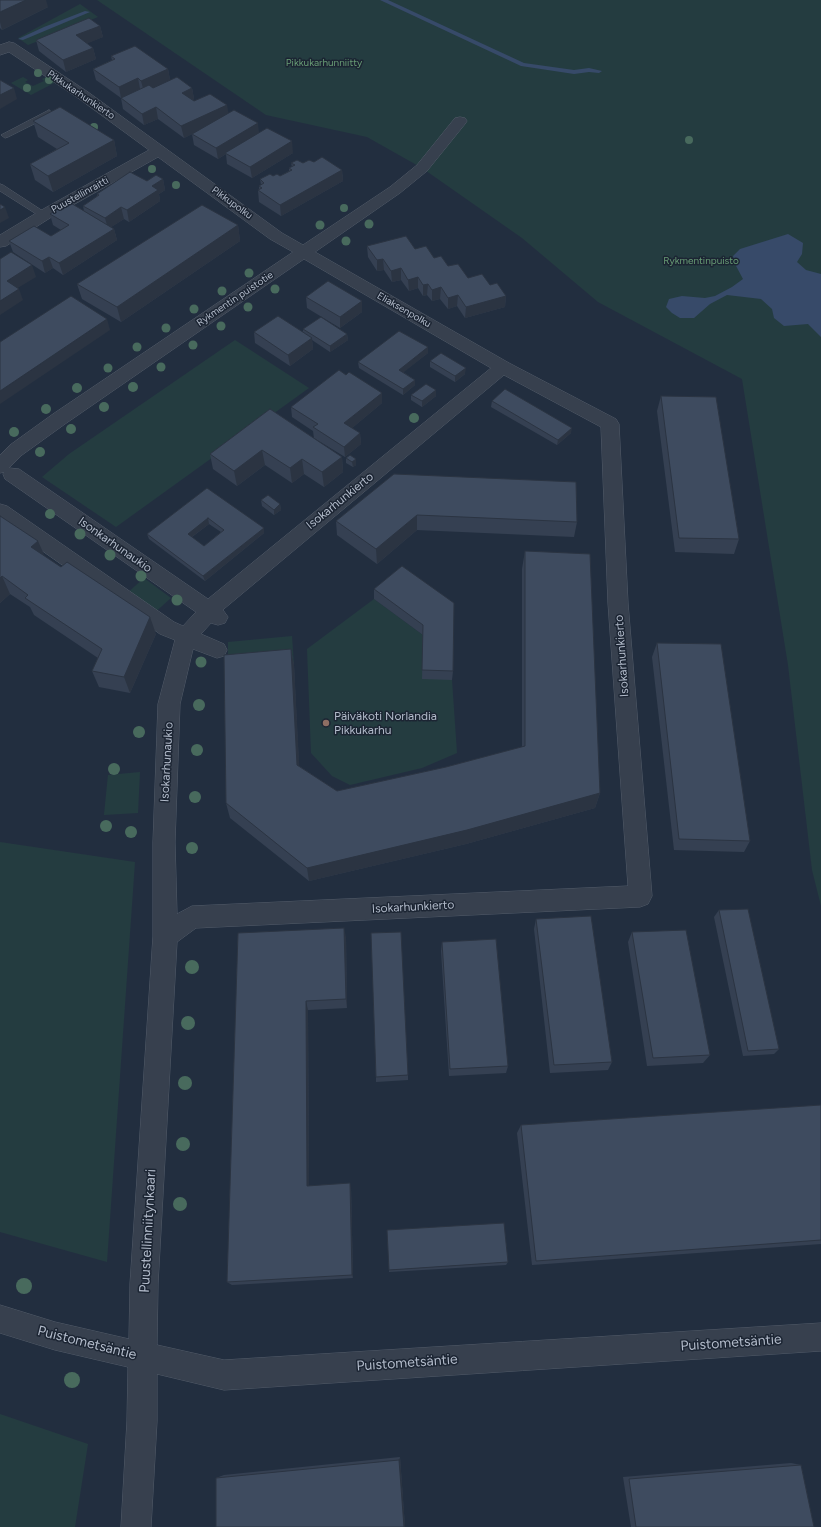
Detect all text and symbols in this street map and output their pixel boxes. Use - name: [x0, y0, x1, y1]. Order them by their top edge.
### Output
- park label: Pikkukarhunniitty: [286, 57, 362, 69]
- street label: Pikkukarhunkierto: [45, 68, 117, 122]
- street label: Puustellinraitti: [49, 174, 111, 216]
- street label: Pikkupolku: [209, 184, 255, 222]
- park label: Rykmentinpuisto: [663, 255, 739, 267]
- street label: Rykmentin puistotie: [195, 269, 275, 329]
- street label: Eliaksenpolku: [375, 290, 433, 330]
- street label: Isokarhunkierto: [303, 469, 377, 533]
- street label: Isonkarhunaukio: [75, 514, 155, 576]
- street label: Isokarhunkierto: [612, 614, 632, 698]
- place label: Päiväkoti Norlandia Pikkukarhu: [334, 709, 437, 737]
- marker: Päiväkoti Norlandia Pikkukarhu: [321, 718, 331, 728]
- street label: Isokarhunaukio: [158, 722, 176, 802]
- street label: Isokarhunkierto: [371, 898, 455, 916]
- street label: Puustellinniitynkaari: [136, 1169, 160, 1293]
- street label: Puistometsäntie: [36, 1323, 138, 1363]
- street label: Puistometsäntie: [680, 1331, 782, 1355]
- street label: Puistometsäntie: [356, 1351, 458, 1375]

